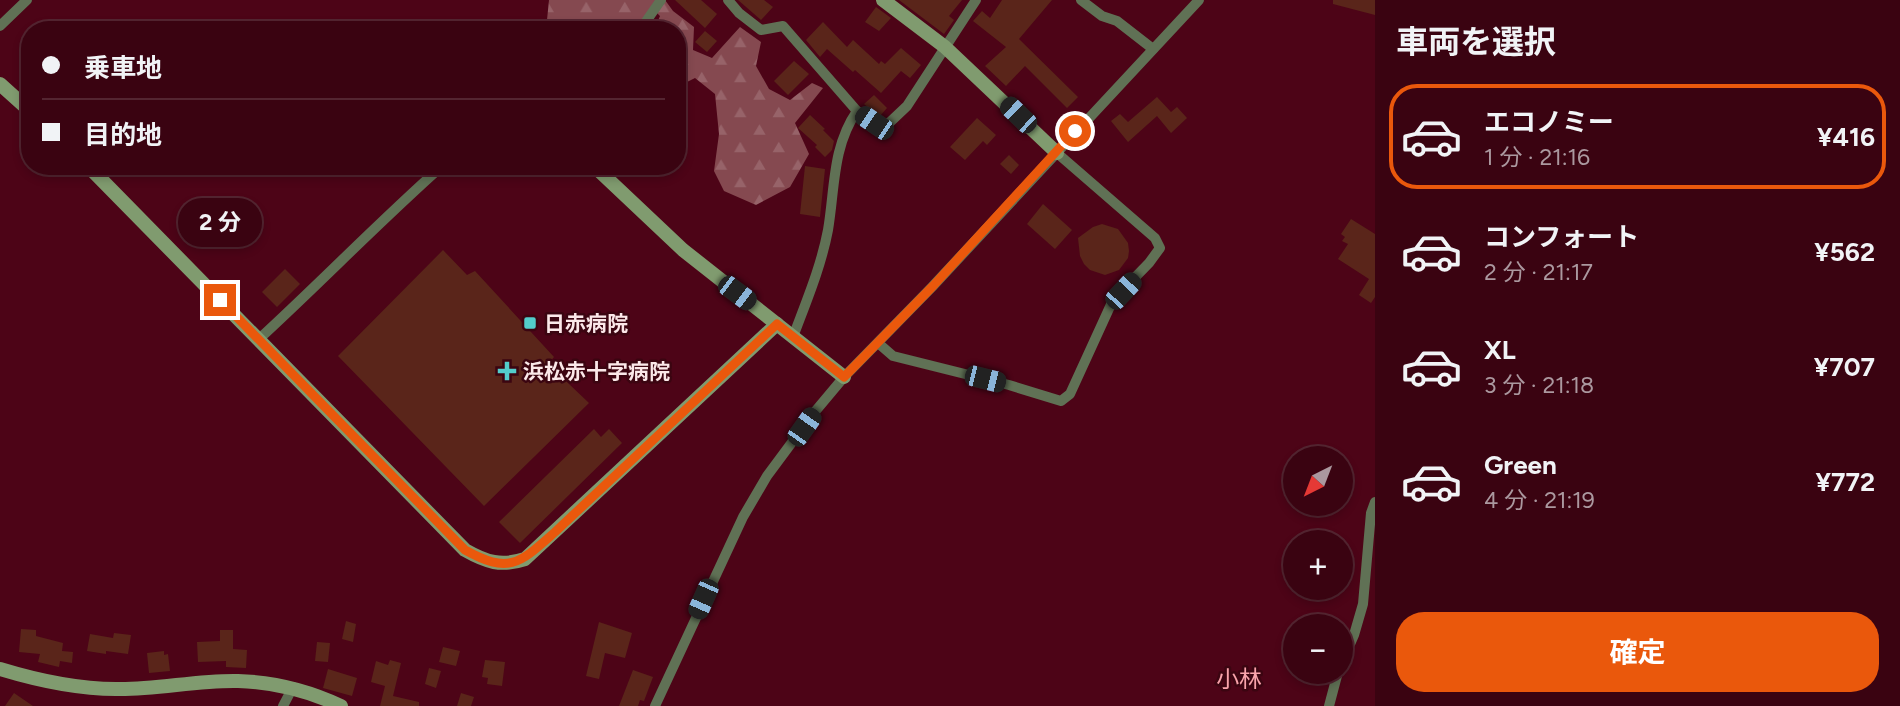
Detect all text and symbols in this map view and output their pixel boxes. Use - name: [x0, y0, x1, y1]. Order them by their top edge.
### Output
- text: 車両を選択: [1396, 23, 1556, 61]
- text: 乗車地: [84, 52, 162, 84]
- car: [996, 93, 1041, 137]
- car: [851, 103, 898, 143]
- icon: car: [1400, 105, 1463, 168]
- text: エコノミー: [1484, 106, 1614, 138]
- route start: [1059, 115, 1091, 147]
- text: 目的地: [84, 119, 162, 151]
- text: ¥416: [1817, 121, 1875, 153]
- text: 1 分 · 21:16: [1484, 143, 1590, 171]
- callout: 2 分: [178, 198, 262, 247]
- text: 2 分: [199, 208, 241, 236]
- icon: car: [1400, 220, 1463, 283]
- text: コンフォート: [1484, 221, 1639, 253]
- text: ¥562: [1814, 236, 1875, 268]
- text: 2 分 · 21:17: [1484, 258, 1593, 286]
- car: [1101, 268, 1146, 314]
- car: [714, 272, 761, 314]
- route end: [204, 284, 236, 316]
- place label: 日赤病院: [544, 311, 628, 336]
- marker: 日赤病院: [522, 315, 538, 331]
- text: XL: [1484, 334, 1516, 366]
- icon: car: [1400, 335, 1463, 398]
- text: ¥707: [1814, 351, 1875, 383]
- place label: 浜松赤十字病院: [523, 359, 670, 384]
- marker: 浜松赤十字病院: [497, 361, 517, 381]
- car: [963, 364, 1008, 394]
- text: 3 分 · 21:18: [1484, 371, 1594, 399]
- car: [784, 404, 825, 450]
- north arrow: [1283, 446, 1353, 516]
- map controls: [1283, 446, 1353, 684]
- text: Green: [1484, 449, 1557, 481]
- icon: car: [1400, 450, 1463, 513]
- text: ¥772: [1816, 466, 1875, 498]
- text: 4 分 · 21:19: [1484, 486, 1595, 514]
- button: +: [1283, 530, 1353, 600]
- car: [685, 576, 722, 622]
- button: 確定: [1396, 612, 1879, 692]
- button: −: [1283, 614, 1353, 684]
- district label: 小林: [1216, 665, 1262, 693]

